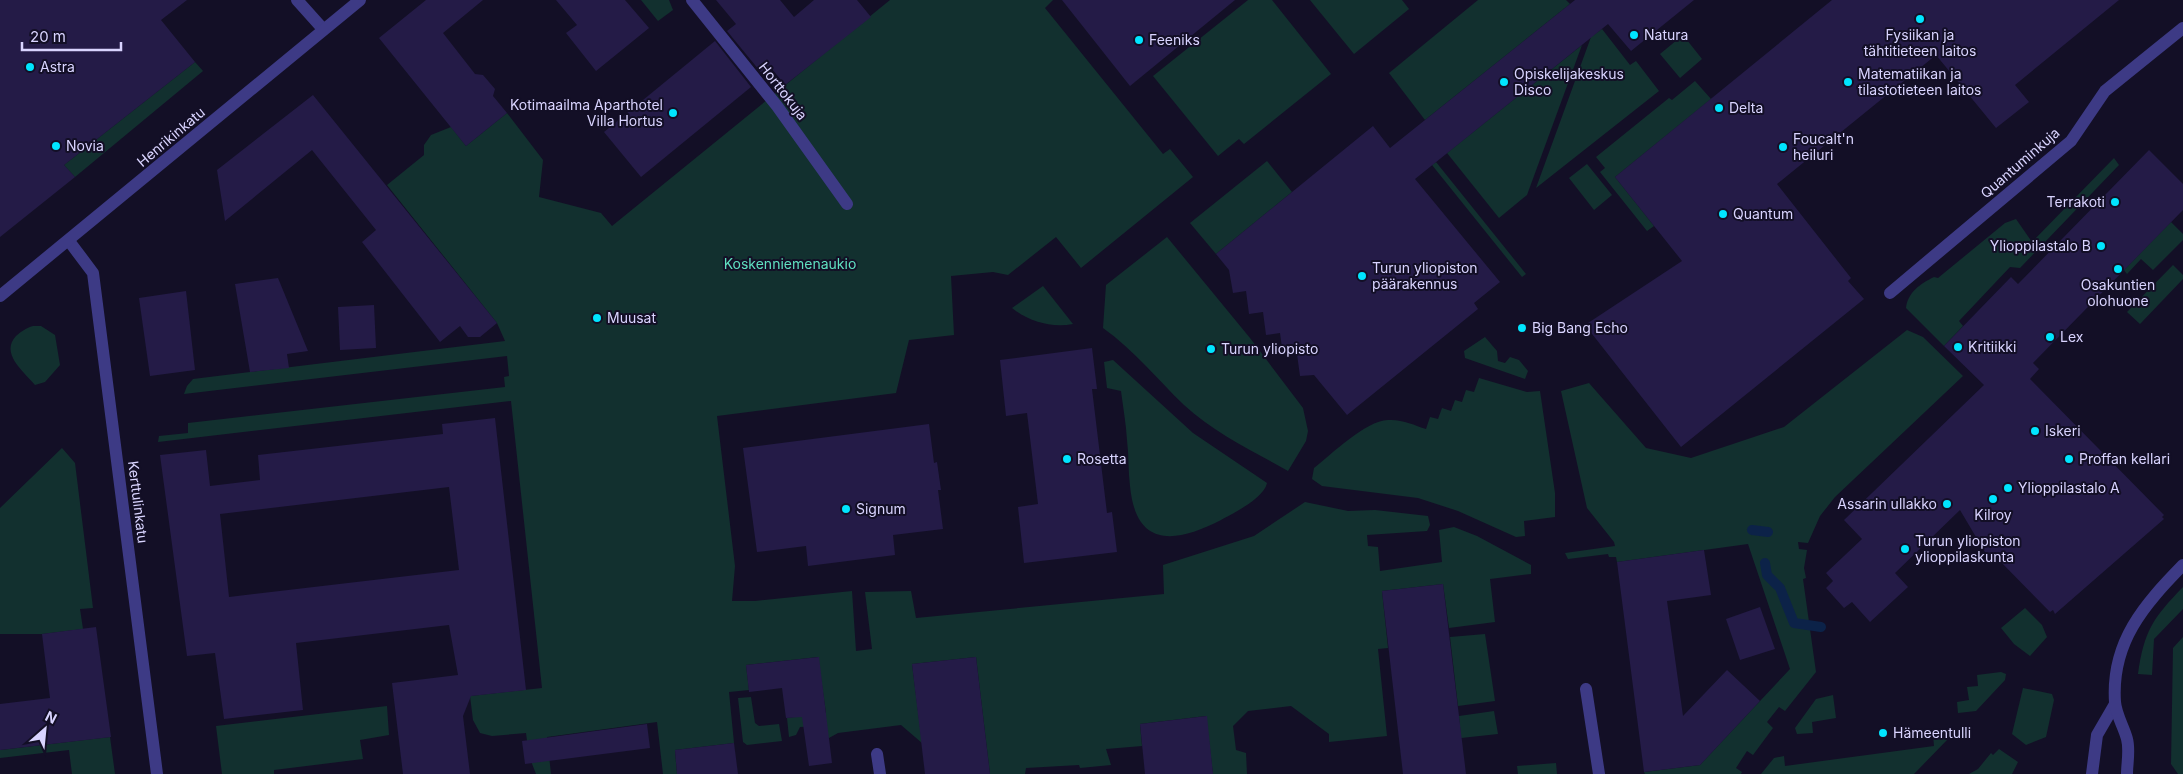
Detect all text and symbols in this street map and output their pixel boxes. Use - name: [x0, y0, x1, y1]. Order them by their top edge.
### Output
- marker: Fysiikan ja tähtitieteen laitos: [1914, 13, 1926, 25]
- scale bar: [22, 20, 121, 52]
- place label: Natura: [1644, 26, 1688, 43]
- place label: Fysiikan ja tähtitieteen laitos: [1864, 26, 1976, 59]
- text: 20 m: [30, 27, 66, 46]
- marker: Natura: [1628, 29, 1640, 41]
- place label: Feeniks: [1149, 31, 1200, 48]
- marker: Feeniks: [1133, 34, 1145, 46]
- place label: Astra: [40, 58, 75, 75]
- street label: Horttokuja: [756, 58, 811, 123]
- marker: Astra: [24, 61, 36, 73]
- place label: Opiskelijakeskus Disco: [1514, 65, 1624, 98]
- place label: Matematiikan ja tilastotieteen laitos: [1858, 65, 1981, 98]
- marker: Opiskelijakeskus Disco: [1498, 76, 1510, 88]
- marker: Matematiikan ja tilastotieteen laitos: [1842, 76, 1854, 88]
- place label: Kotimaailma Aparthotel Villa Hortus: [510, 96, 663, 129]
- place label: Delta: [1729, 99, 1763, 116]
- marker: Delta: [1713, 102, 1725, 114]
- street label: Henrikinkatu: [133, 103, 208, 170]
- marker: Kotimaailma Aparthotel Villa Hortus: [667, 107, 679, 119]
- street label: Quantuminkuja: [1977, 124, 2063, 202]
- place label: Foucalt'n heiluri: [1793, 130, 1854, 163]
- place label: Novia: [66, 137, 104, 154]
- marker: Novia: [50, 140, 62, 152]
- marker: Foucalt'n heiluri: [1777, 141, 1789, 153]
- place label: Terrakoti: [2047, 193, 2105, 210]
- marker: Terrakoti: [2109, 196, 2121, 208]
- place label: Quantum: [1733, 205, 1793, 222]
- marker: Quantum: [1717, 208, 1729, 220]
- place label: Ylioppilastalo B: [1990, 237, 2091, 254]
- marker: Ylioppilastalo B: [2095, 240, 2107, 252]
- park label: Koskenniemenaukio: [724, 255, 856, 272]
- place label: Turun yliopiston päärakennus: [1372, 259, 1478, 292]
- marker: Osakuntien olohuone: [2112, 263, 2124, 275]
- marker: Turun yliopiston päärakennus: [1356, 270, 1368, 282]
- place label: Osakuntien olohuone: [2081, 276, 2155, 309]
- place label: Muusat: [607, 309, 656, 326]
- marker: Muusat: [591, 312, 603, 324]
- place label: Big Bang Echo: [1532, 319, 1628, 336]
- marker: Big Bang Echo: [1516, 322, 1528, 334]
- place label: Lex: [2060, 328, 2084, 345]
- marker: Lex: [2044, 331, 2056, 343]
- place label: Kritiikki: [1968, 338, 2016, 355]
- place label: Turun yliopisto: [1221, 340, 1318, 357]
- marker: Kritiikki: [1952, 341, 1964, 353]
- marker: Turun yliopisto: [1205, 343, 1217, 355]
- place label: Iskeri: [2045, 422, 2081, 439]
- marker: Iskeri: [2029, 425, 2041, 437]
- place label: Rosetta: [1077, 450, 1127, 467]
- place label: Proffan kellari: [2079, 450, 2170, 467]
- marker: Rosetta: [1061, 453, 1073, 465]
- marker: Proffan kellari: [2063, 453, 2075, 465]
- street label: Kerttulinkatu: [125, 460, 152, 544]
- place label: Ylioppilastalo A: [2018, 479, 2120, 496]
- marker: Ylioppilastalo A: [2002, 482, 2014, 494]
- marker: Kilroy: [1987, 493, 1999, 505]
- place label: Assarin ullakko: [1837, 495, 1937, 512]
- marker: Assarin ullakko: [1941, 498, 1953, 510]
- place label: Signum: [856, 500, 906, 517]
- marker: Signum: [840, 503, 852, 515]
- place label: Kilroy: [1974, 506, 2012, 523]
- place label: Turun yliopiston ylioppilaskunta: [1915, 532, 2021, 565]
- marker: Turun yliopiston ylioppilaskunta: [1899, 543, 1911, 555]
- north arrow: [20, 704, 70, 754]
- text: N: [43, 707, 60, 727]
- place label: Hämeentulli: [1893, 724, 1971, 741]
- marker: Hämeentulli: [1877, 727, 1889, 739]

